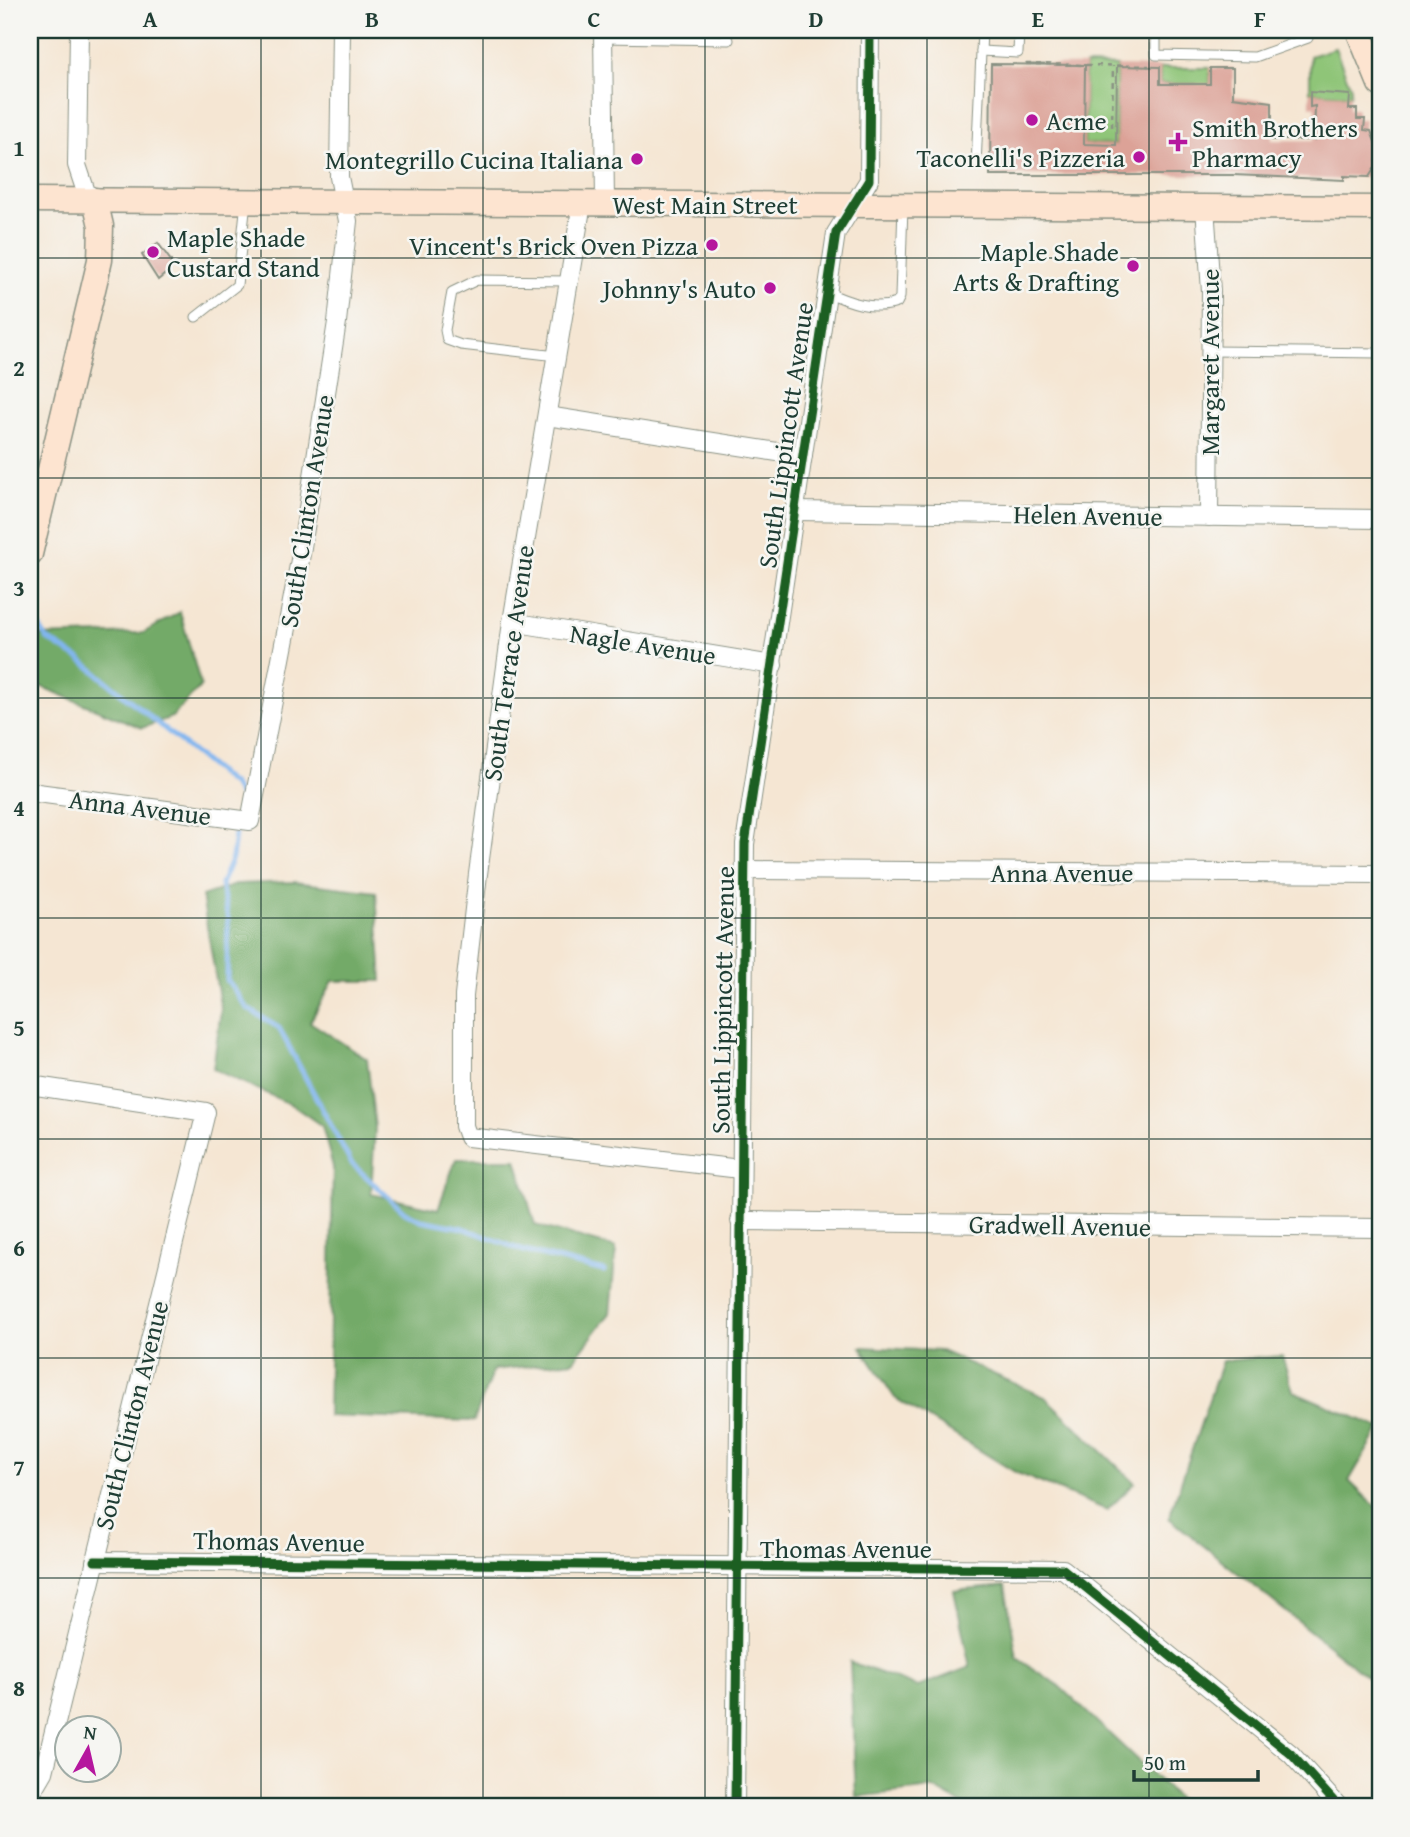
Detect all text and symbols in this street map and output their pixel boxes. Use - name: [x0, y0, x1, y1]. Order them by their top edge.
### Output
- text: A: [143, 2, 158, 35]
- text: B: [365, 2, 379, 35]
- text: C: [587, 2, 601, 35]
- text: D: [809, 2, 824, 35]
- text: E: [1032, 2, 1044, 35]
- text: F: [1254, 2, 1266, 35]
- place label: Acme: [1046, 101, 1107, 140]
- place label: Smith Brothers Pharmacy: [1192, 108, 1358, 177]
- marker: Acme: [1024, 112, 1040, 128]
- text: 1: [13, 131, 25, 164]
- marker: Smith Brothers Pharmacy: [1170, 134, 1186, 150]
- place label: Taconelli's Pizzeria: [916, 138, 1126, 177]
- place label: Montegrillo Cucina Italiana: [325, 140, 624, 179]
- marker: Taconelli's Pizzeria: [1131, 149, 1147, 165]
- marker: Montegrillo Cucina Italiana: [629, 151, 645, 167]
- street label: West Main Street: [612, 185, 798, 224]
- place label: Maple Shade Custard Stand: [167, 218, 320, 287]
- place label: Vincent's Brick Oven Pizza: [409, 226, 699, 265]
- place label: Maple Shade Arts & Drafting: [953, 232, 1119, 301]
- marker: Vincent's Brick Oven Pizza: [704, 237, 720, 253]
- marker: Maple Shade Custard Stand: [145, 244, 161, 260]
- marker: Maple Shade Arts & Drafting: [1125, 258, 1141, 274]
- place label: Johnny's Auto: [600, 269, 756, 308]
- street label: Margaret Avenue: [1190, 269, 1229, 455]
- marker: Johnny's Auto: [762, 280, 778, 296]
- street label: South Lippincott Avenue: [747, 299, 823, 571]
- text: 2: [13, 351, 25, 384]
- street label: South Clinton Avenue: [268, 392, 344, 630]
- street label: Helen Avenue: [1013, 494, 1163, 536]
- street label: South Terrace Avenue: [472, 542, 544, 784]
- text: 3: [13, 571, 25, 604]
- street label: Nagle Avenue: [567, 613, 719, 675]
- street label: Anna Avenue: [67, 779, 213, 835]
- text: 4: [13, 791, 25, 824]
- street label: Anna Avenue: [991, 853, 1133, 892]
- street label: South Lippincott Avenue: [700, 866, 744, 1134]
- text: 5: [13, 1011, 25, 1044]
- street label: Gradwell Avenue: [969, 1204, 1151, 1246]
- text: 6: [13, 1231, 25, 1264]
- street label: South Clinton Avenue: [84, 1296, 178, 1534]
- text: 7: [13, 1451, 25, 1484]
- street label: Thomas Avenue: [193, 1520, 365, 1562]
- street label: Thomas Avenue: [760, 1529, 932, 1568]
- text: 8: [13, 1671, 25, 1704]
- north arrow: [52, 1714, 122, 1784]
- text: N: [82, 1717, 99, 1747]
- scale bar: [1134, 1739, 1258, 1783]
- text: 50 m: [1144, 1747, 1186, 1778]

